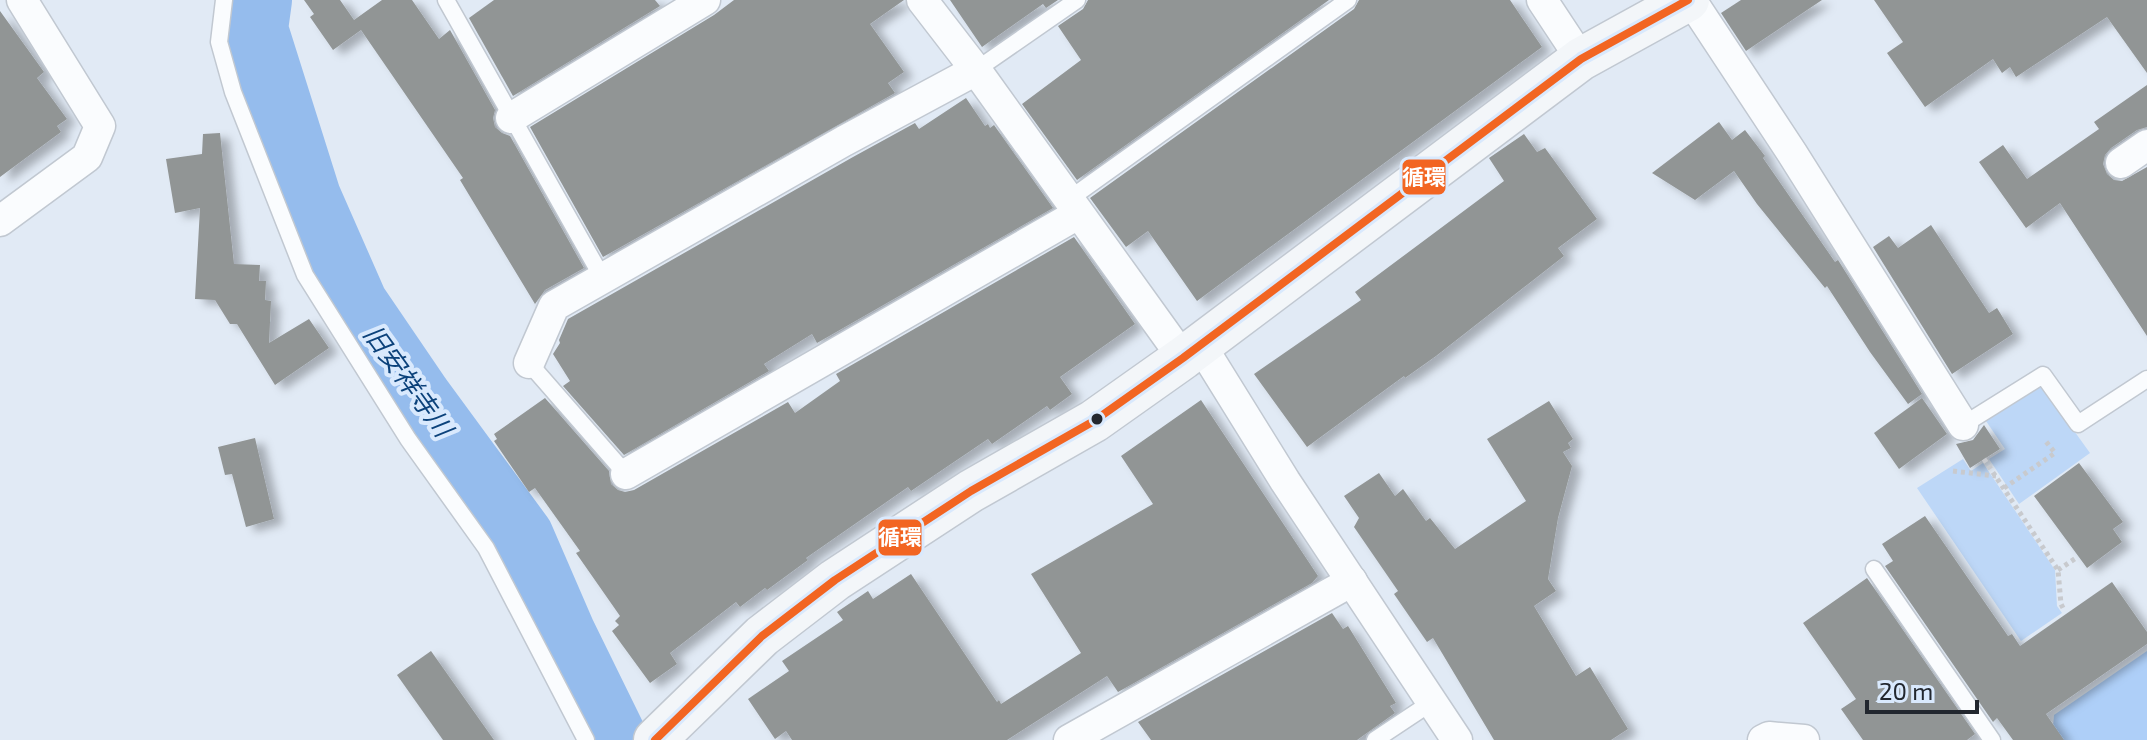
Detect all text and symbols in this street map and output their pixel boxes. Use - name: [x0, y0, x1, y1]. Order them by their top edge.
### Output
- line badge: 循環: [1401, 158, 1447, 196]
- text: 循環: [1402, 163, 1446, 189]
- water label: 旧安祥寺川: [358, 318, 462, 444]
- unlabelled marker: [1089, 411, 1105, 427]
- line badge: 循環: [877, 518, 923, 557]
- text: 循環: [878, 523, 922, 549]
- scale bar: [1867, 664, 1977, 714]
- text: 20 m: [1879, 676, 1933, 705]

